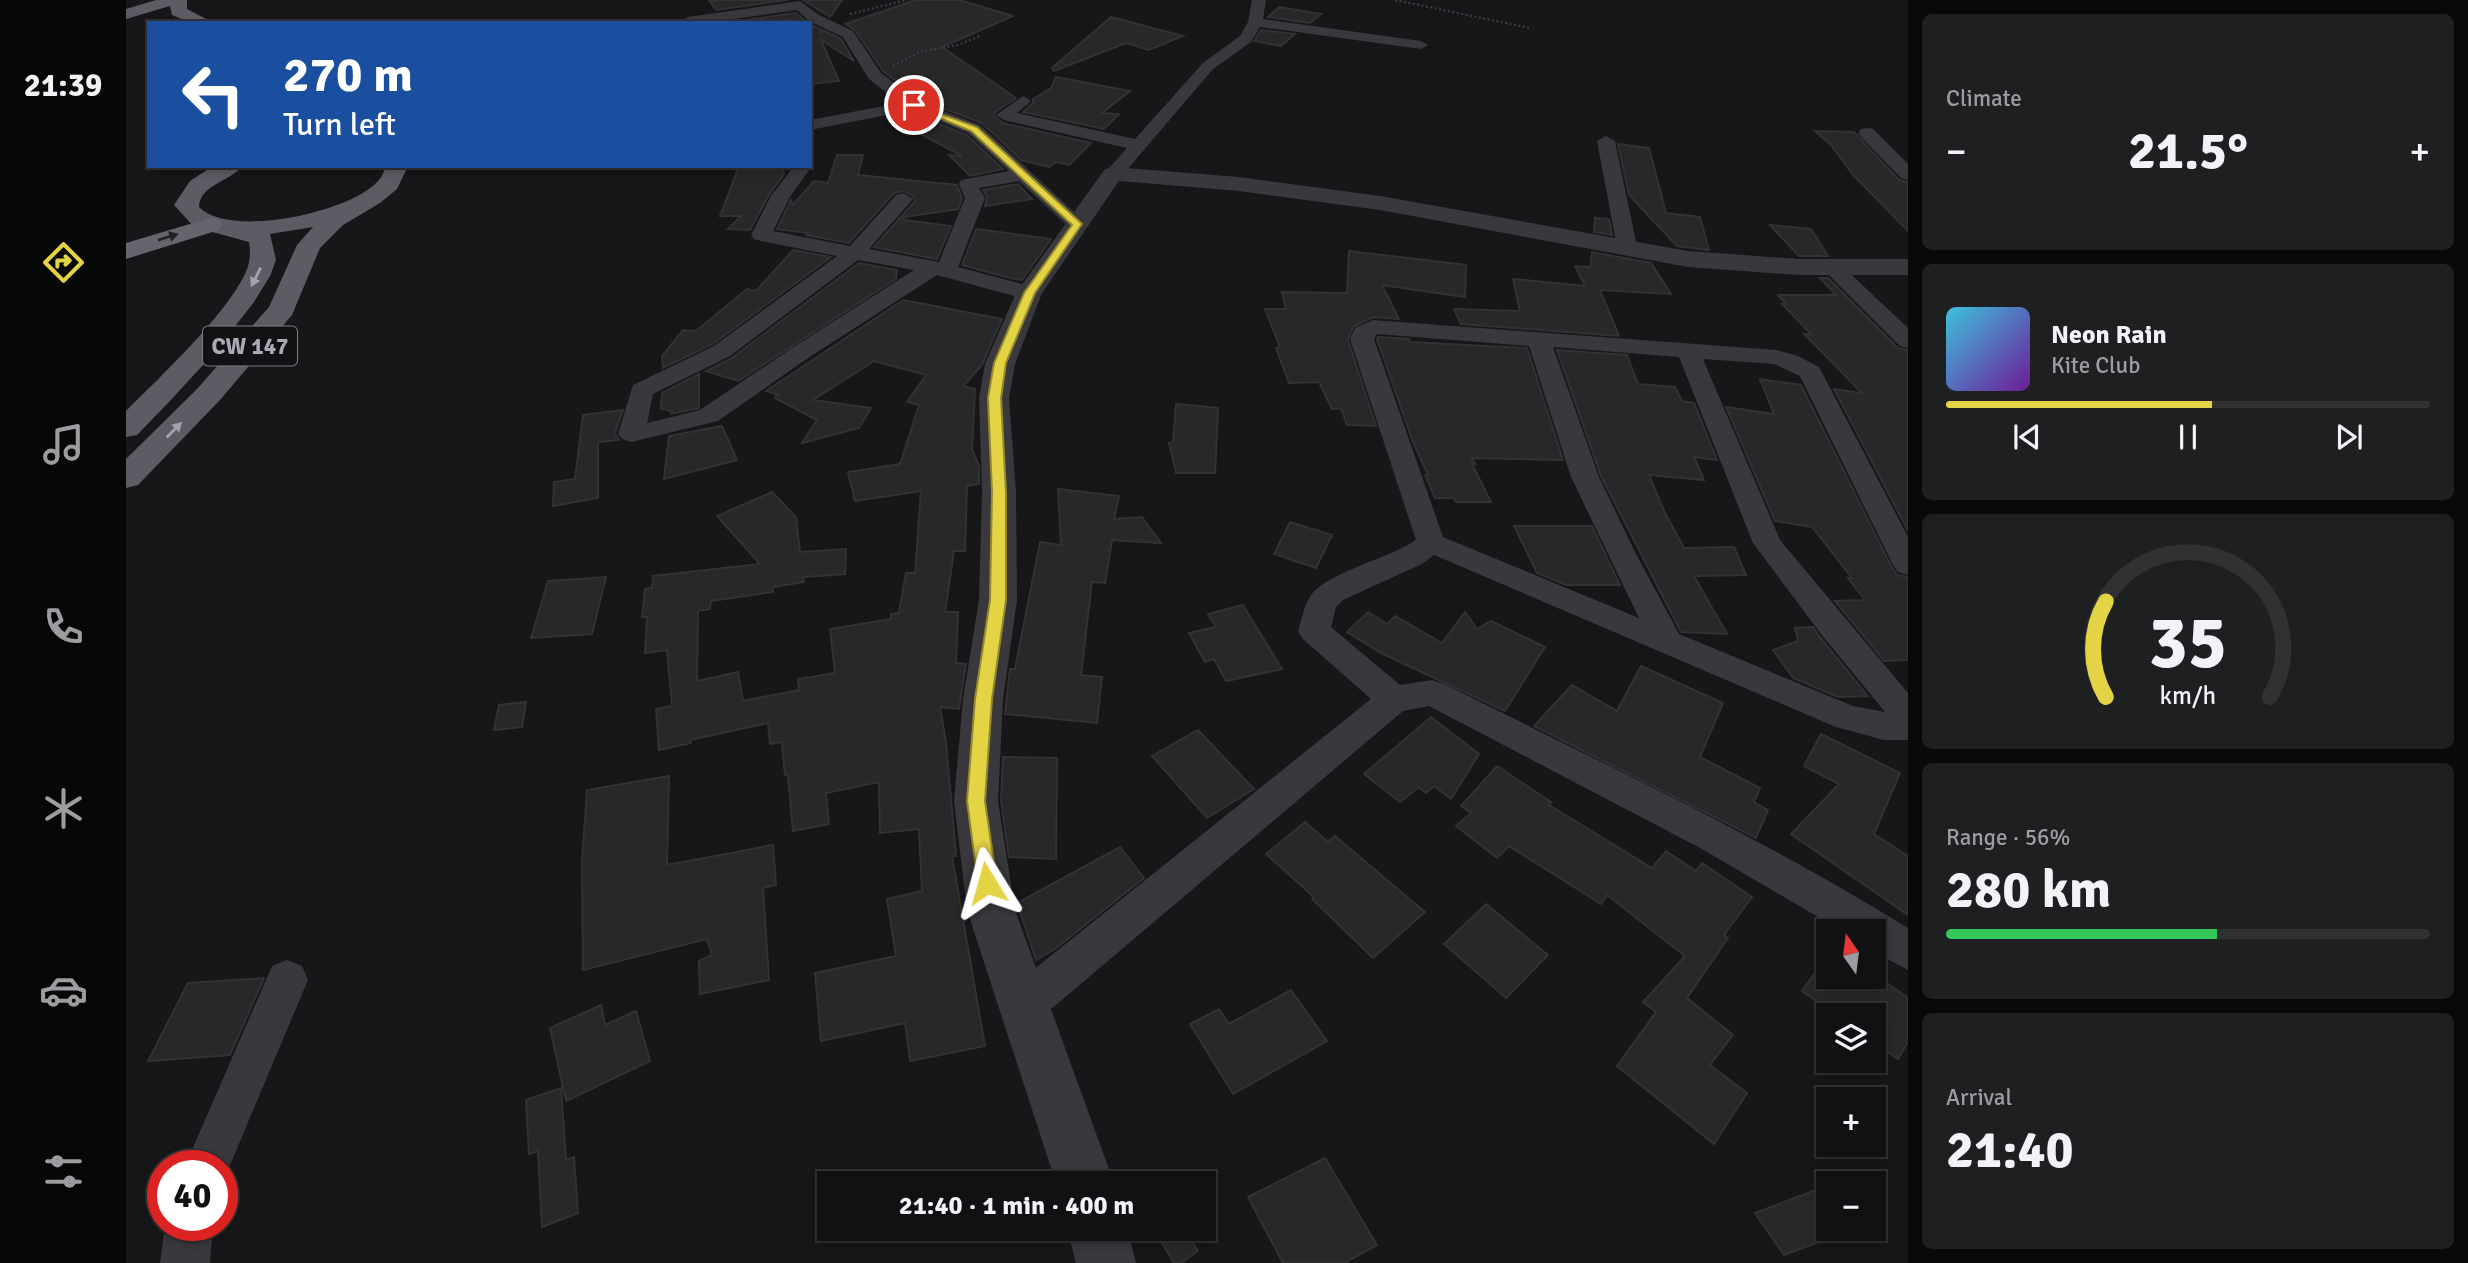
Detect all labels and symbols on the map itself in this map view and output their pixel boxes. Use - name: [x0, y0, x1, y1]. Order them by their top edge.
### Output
- pin: [884, 75, 944, 135]
- one-way arrow: [157, 231, 178, 242]
- one-way arrow: [250, 267, 261, 287]
- road number: CW 147: [203, 326, 297, 366]
- one-way arrow: [165, 421, 182, 438]
- position arrow: [950, 846, 1024, 920]
- north arrow: [1816, 919, 1886, 989]
- speed limit sign: 40: [147, 1150, 238, 1241]

